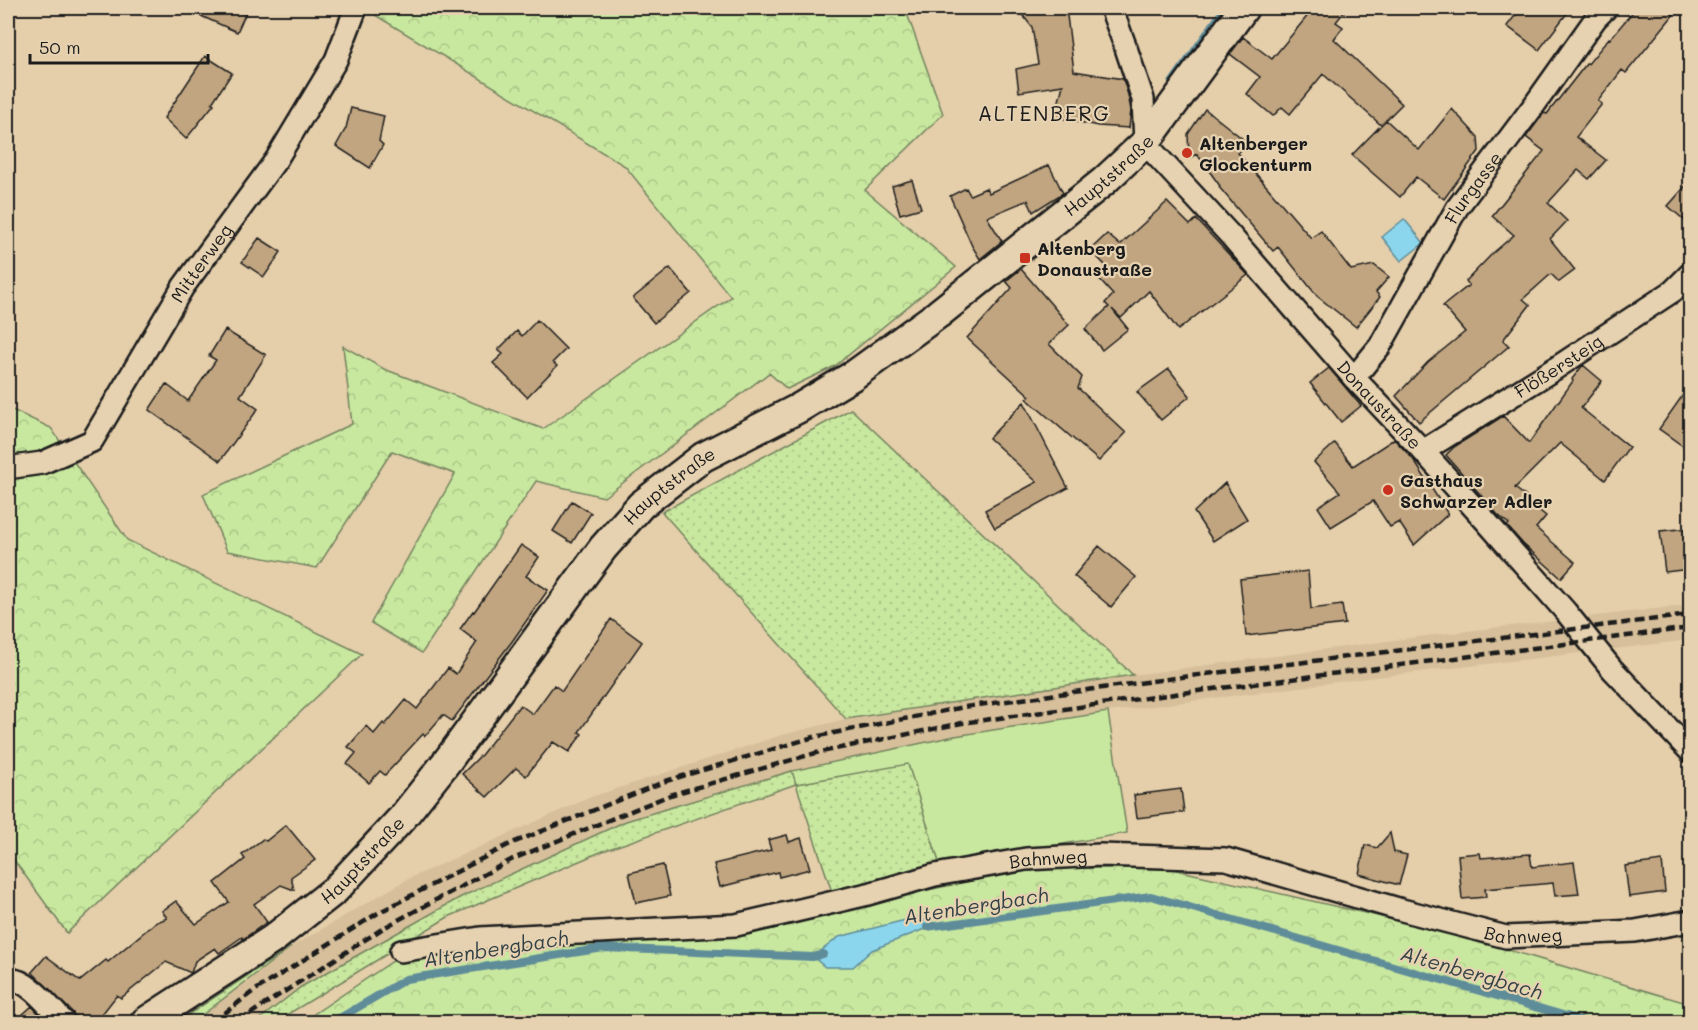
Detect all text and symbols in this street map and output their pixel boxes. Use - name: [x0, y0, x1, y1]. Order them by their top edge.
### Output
- scale bar: [30, 27, 208, 65]
- text: 50 m: [39, 35, 81, 59]
- district label: ALTENBERG: [978, 99, 1110, 126]
- street label: Hauptstraße: [1058, 130, 1159, 221]
- place label: Altenberger Glockenturm: [1199, 131, 1312, 176]
- marker: Altenberger Glockenturm: [1180, 146, 1194, 160]
- street label: Flurgasse: [1439, 147, 1507, 228]
- street label: Mitterweg: [165, 219, 237, 307]
- place label: Altenberg Donaustraße: [1037, 236, 1152, 281]
- marker: Altenberg Donaustraße: [1018, 251, 1032, 265]
- street label: Flößersteig: [1510, 329, 1607, 403]
- street label: Donaustraße: [1332, 355, 1427, 454]
- street label: Hauptstraße: [617, 441, 719, 530]
- place label: Gasthaus Schwarzer Adler: [1400, 468, 1552, 513]
- marker: Gasthaus Schwarzer Adler: [1381, 483, 1395, 497]
- street label: Hauptstraße: [315, 811, 410, 909]
- street label: Bahnweg: [1007, 844, 1088, 874]
- water label: Altenbergbach: [902, 881, 1050, 929]
- street label: Bahnweg: [1482, 920, 1563, 949]
- water label: Altenbergbach: [422, 924, 570, 972]
- water label: Altenbergbach: [1398, 939, 1546, 1005]

